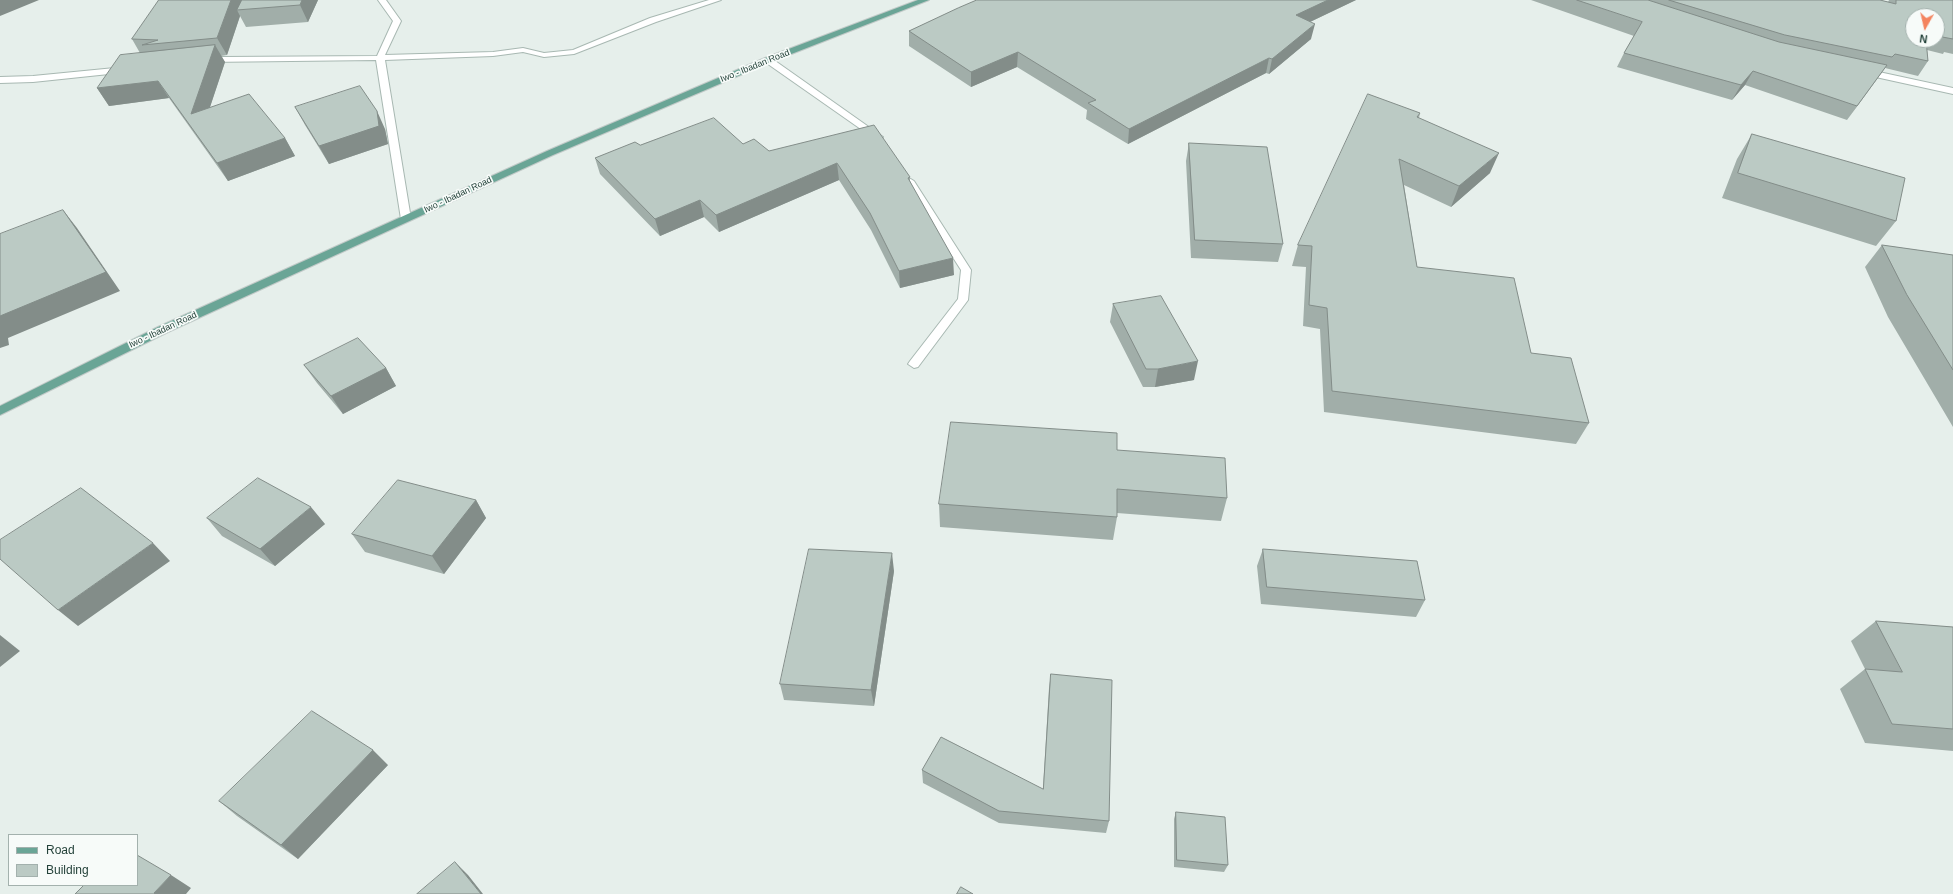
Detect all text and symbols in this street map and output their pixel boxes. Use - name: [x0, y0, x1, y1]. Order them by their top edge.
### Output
- north arrow: [1905, 8, 1945, 48]
- text: N: [1919, 32, 1928, 45]
- street label: Iwo - Ibadan Road: [719, 47, 791, 85]
- street label: Iwo - Ibadan Road: [422, 175, 494, 215]
- street label: Iwo - Ibadan Road: [127, 310, 199, 350]
- legend: [8, 834, 138, 886]
- text: Road: [46, 843, 75, 857]
- text: Building: [46, 863, 89, 877]

